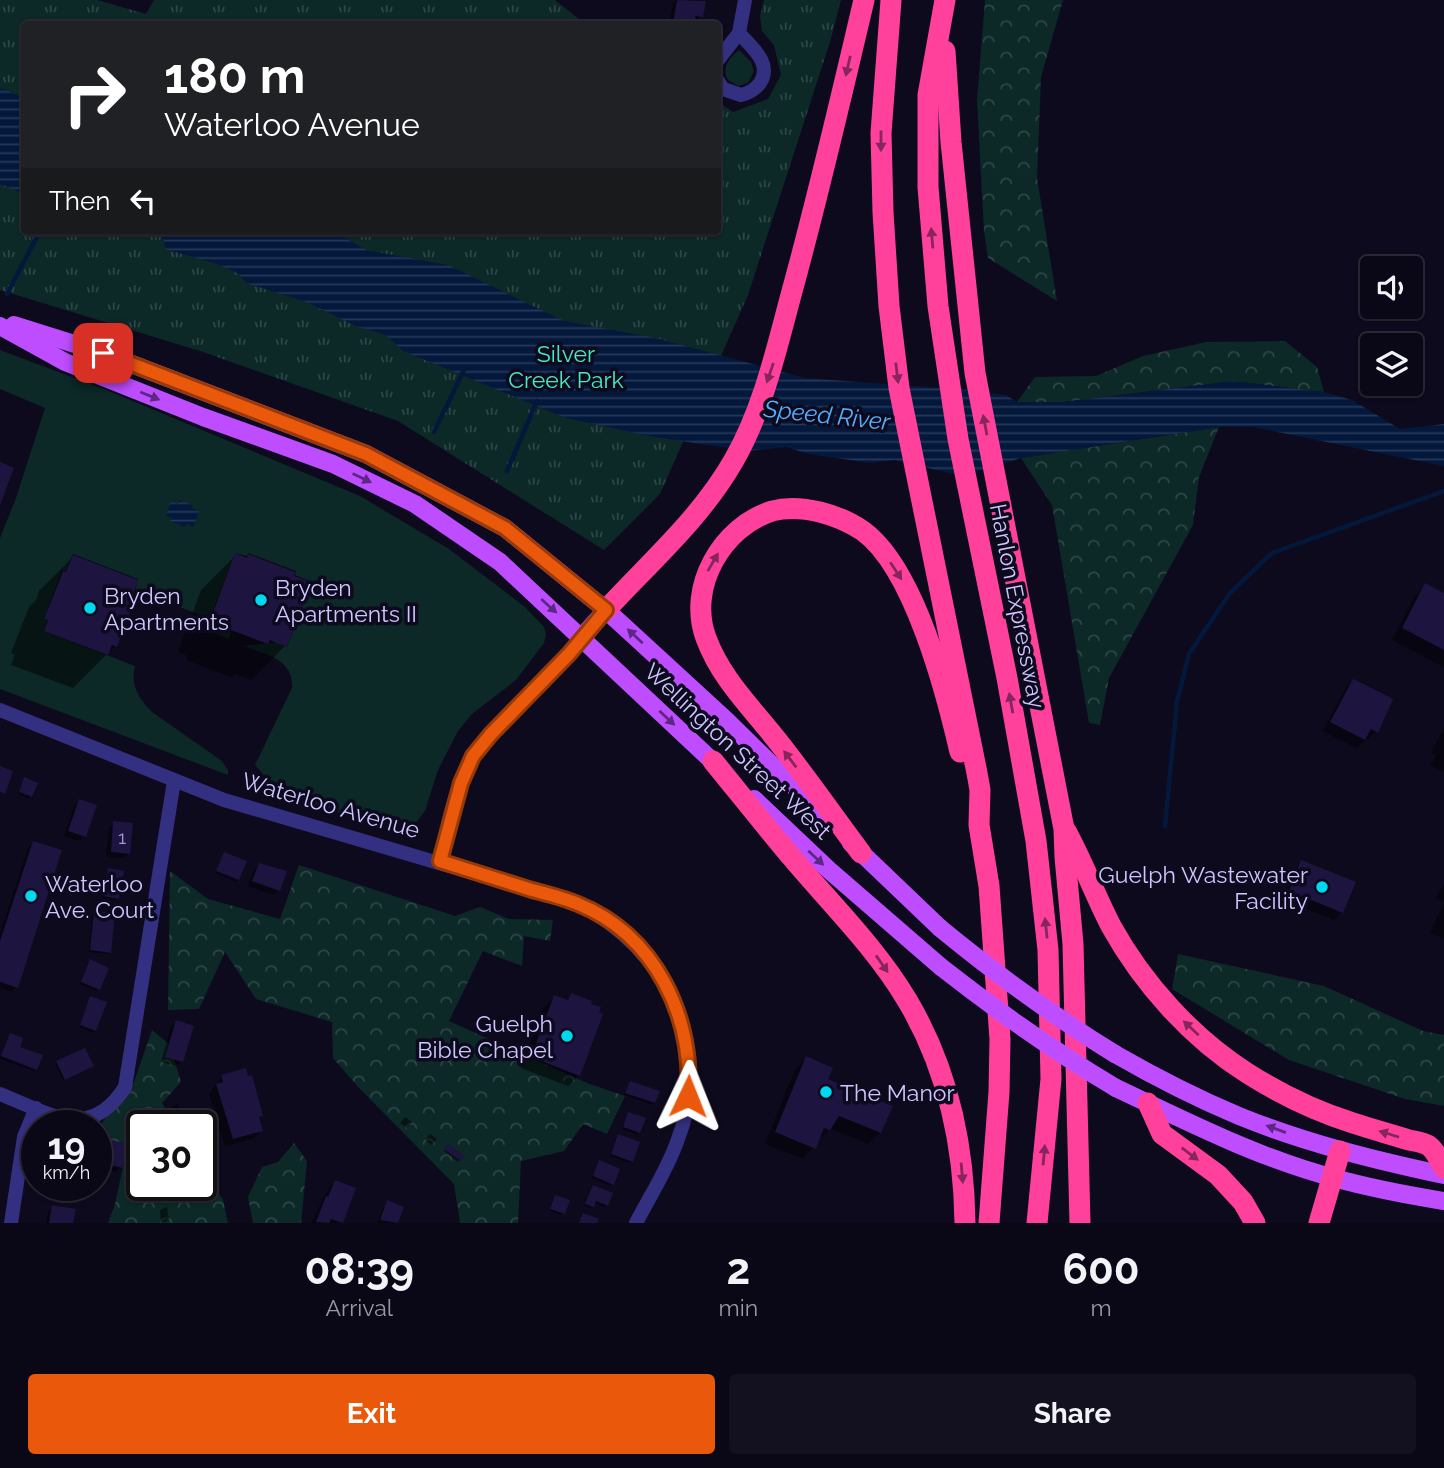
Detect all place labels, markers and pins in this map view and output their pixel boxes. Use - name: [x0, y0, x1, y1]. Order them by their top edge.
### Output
- pin: [73, 323, 133, 383]
- place label: Bryden Apartments II: [275, 574, 417, 627]
- place label: Bryden Apartments: [104, 582, 229, 635]
- marker: Bryden Apartments II: [253, 592, 269, 608]
- marker: Bryden Apartments: [82, 600, 98, 616]
- place label: Guelph Wastewater Facility: [1098, 861, 1308, 914]
- place label: Waterloo Ave. Court: [45, 870, 155, 923]
- marker: Guelph Wastewater Facility: [1314, 879, 1330, 895]
- marker: Waterloo Ave. Court: [23, 888, 39, 904]
- place label: Guelph Bible Chapel: [417, 1010, 554, 1063]
- marker: Guelph Bible Chapel: [559, 1028, 575, 1044]
- place label: The Manor: [840, 1079, 955, 1106]
- marker: The Manor: [818, 1084, 834, 1100]

